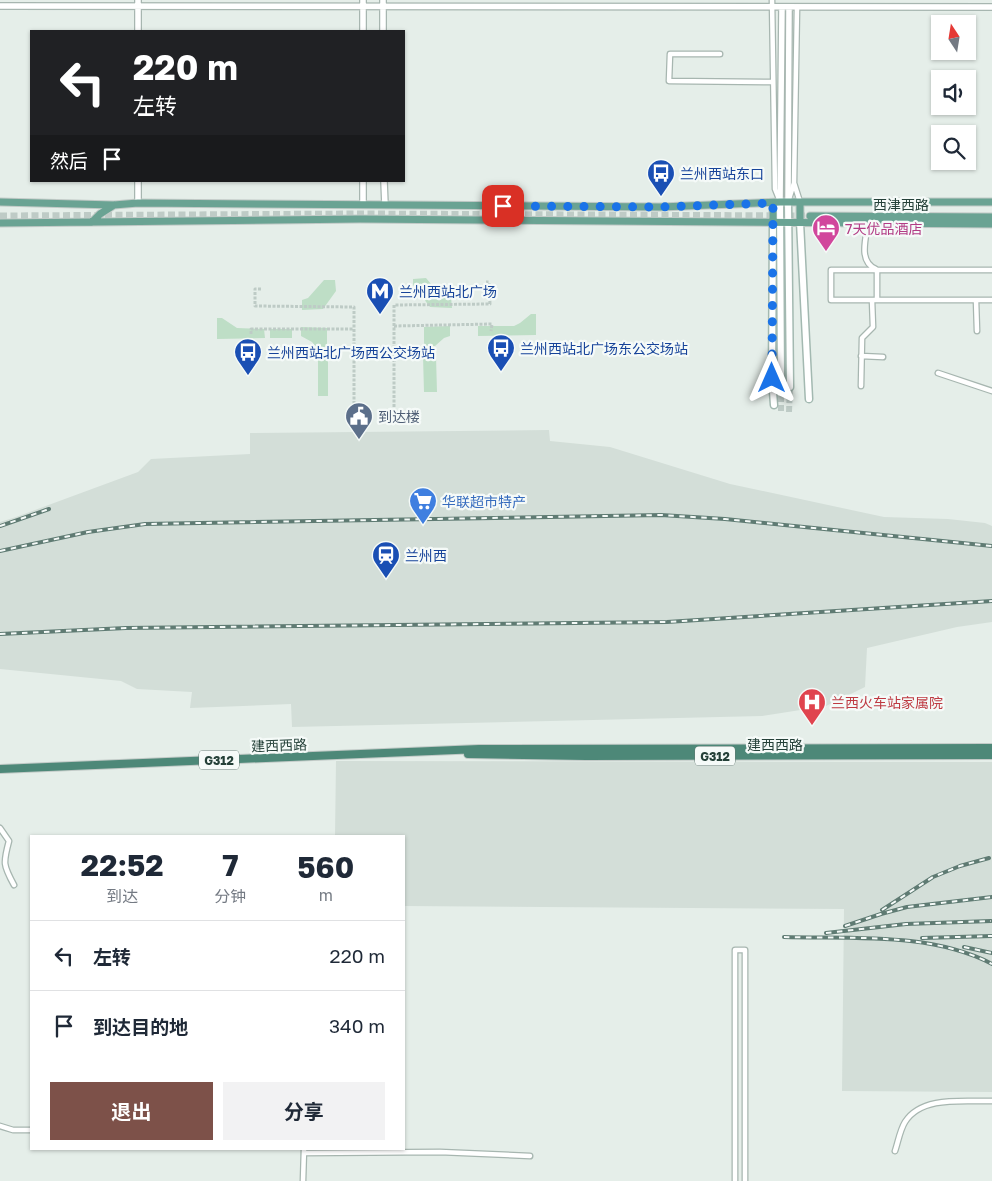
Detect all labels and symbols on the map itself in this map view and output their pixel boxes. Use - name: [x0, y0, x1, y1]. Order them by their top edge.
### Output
- north arrow: [931, 15, 976, 60]
- bus stop icon: 兰州西站东口: [646, 158, 676, 197]
- place label: 兰州西站东口: [680, 165, 764, 182]
- pin: [482, 185, 524, 227]
- street label: 西津西路: [873, 196, 929, 213]
- hotel icon: 7天优品酒店: [811, 213, 841, 252]
- place label: 7天优品酒店: [845, 220, 922, 237]
- metro station icon: 兰州西站北广场: [365, 276, 395, 315]
- place label: 兰州西站北广场: [399, 283, 497, 300]
- bus stop icon: 兰州西站北广场东公交场站: [486, 333, 516, 372]
- bus stop icon: 兰州西站北广场西公交场站: [233, 337, 263, 376]
- place label: 兰州西站北广场东公交场站: [520, 340, 688, 357]
- place label: 兰州西站北广场西公交场站: [267, 344, 435, 361]
- position arrow: [745, 351, 797, 403]
- public building icon: 到达楼: [344, 401, 374, 440]
- place label: 到达楼: [378, 408, 420, 425]
- supermarket icon: 华联超市特产: [408, 486, 438, 525]
- place label: 华联超市特产: [442, 493, 526, 510]
- station icon: 兰州西: [371, 540, 401, 579]
- place label: 兰州西: [405, 547, 447, 564]
- hospital icon: 兰西火车站家属院: [797, 687, 827, 726]
- place label: 兰西火车站家属院: [831, 694, 943, 711]
- street label: 建西西路: [251, 736, 307, 754]
- street label: 建西西路: [747, 736, 803, 753]
- road number: G312: [695, 746, 735, 766]
- road number: G312: [199, 750, 239, 770]

